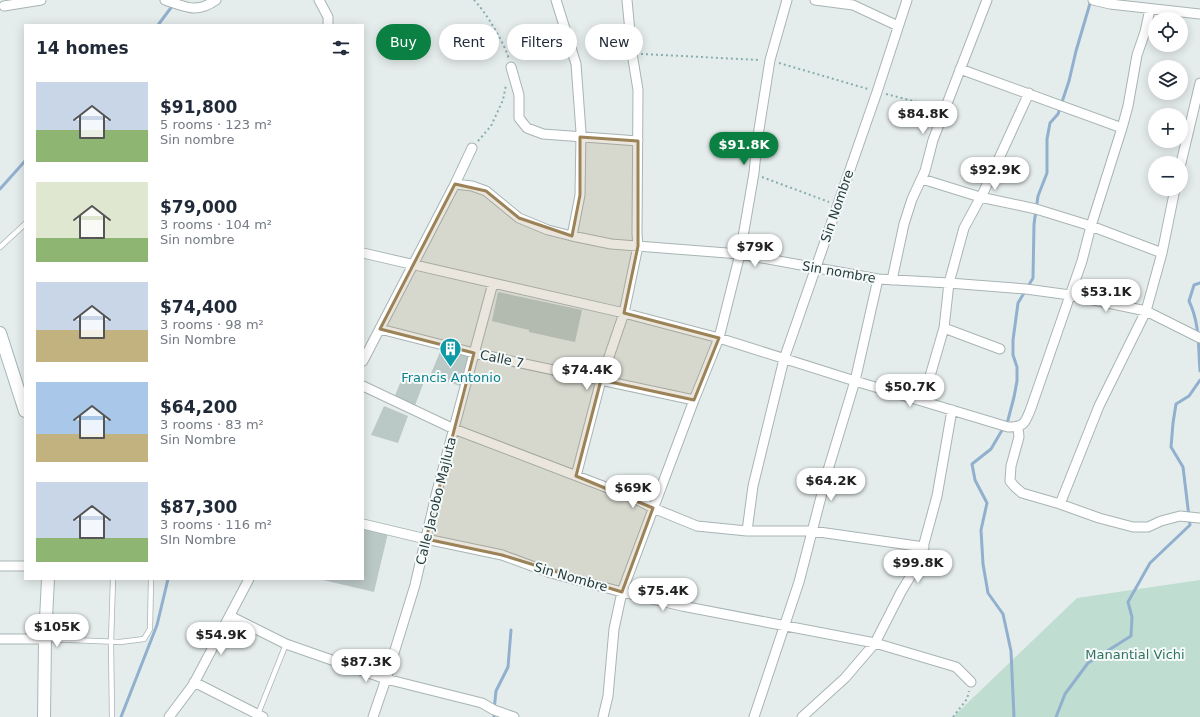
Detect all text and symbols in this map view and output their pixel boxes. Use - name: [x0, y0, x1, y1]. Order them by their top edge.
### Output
- map controls: [1148, 12, 1188, 196]
- button: locate: [1148, 12, 1188, 52]
- chip: Buy: [376, 24, 431, 60]
- chip: Rent: [439, 24, 499, 60]
- chip: Filters: [507, 24, 577, 60]
- chip: New: [585, 24, 643, 60]
- icon: filters: [330, 37, 352, 59]
- text: 14 homes: [36, 38, 129, 58]
- button: layers: [1148, 60, 1188, 100]
- text: $91,800: [160, 97, 237, 117]
- icon: home: [68, 98, 116, 146]
- pin: $84.8K: [890, 101, 956, 135]
- text: $84.8K: [897, 106, 949, 121]
- button: +: [1148, 108, 1188, 148]
- text: 5 rooms · 123 m²: [160, 117, 272, 132]
- text: Sin nombre: [160, 132, 234, 147]
- pin: $91.8K: [711, 132, 777, 166]
- text: $91.8K: [718, 137, 770, 152]
- button: −: [1148, 156, 1188, 196]
- pin: $92.9K: [962, 157, 1028, 191]
- text: $92.9K: [969, 162, 1021, 177]
- street label: Sin Nombre: [818, 168, 856, 244]
- text: $79,000: [160, 197, 237, 217]
- icon: home: [68, 198, 116, 246]
- text: 3 rooms · 104 m²: [160, 217, 272, 232]
- text: Sin nombre: [160, 232, 234, 247]
- pin: $79K: [731, 234, 779, 268]
- text: $79K: [736, 239, 774, 254]
- street label: Sin nombre: [801, 258, 877, 286]
- pin: $53.1K: [1073, 279, 1139, 313]
- text: $53.1K: [1080, 284, 1132, 299]
- text: $74,400: [160, 297, 237, 317]
- icon: home: [68, 298, 116, 346]
- text: 3 rooms · 98 m²: [160, 317, 264, 332]
- text: Sin Nombre: [160, 332, 236, 347]
- building icon: Francis Antonio: [438, 336, 464, 369]
- street label: Calle 7: [479, 347, 525, 371]
- pin: $74.4K: [554, 357, 620, 391]
- text: $74.4K: [561, 362, 613, 377]
- place label: Francis Antonio: [401, 370, 501, 385]
- pin: $50.7K: [877, 374, 943, 408]
- text: $50.7K: [884, 379, 936, 394]
- text: $64,200: [160, 397, 237, 417]
- icon: home: [68, 398, 116, 446]
- text: 3 rooms · 83 m²: [160, 417, 264, 432]
- text: Sin Nombre: [160, 432, 236, 447]
- street label: Calle Jacobo Majluta: [413, 435, 459, 567]
- pin: $64.2K: [798, 468, 864, 502]
- text: $64.2K: [805, 473, 857, 488]
- pin: $69K: [609, 475, 657, 509]
- text: $69K: [614, 480, 652, 495]
- text: $87,300: [160, 497, 237, 517]
- icon: home: [68, 498, 116, 546]
- text: 3 rooms · 116 m²: [160, 517, 272, 532]
- text: SIn Nombre: [160, 532, 236, 547]
- pin: $99.8K: [885, 550, 951, 584]
- text: $99.8K: [892, 555, 944, 570]
- street label: Sin Nombre: [532, 559, 610, 595]
- pin: $75.4K: [630, 578, 696, 612]
- text: $75.4K: [637, 583, 689, 598]
- pin: $105K: [29, 614, 85, 648]
- text: $105K: [34, 619, 80, 634]
- pin: $54.9K: [188, 622, 254, 656]
- text: $54.9K: [195, 627, 247, 642]
- park label: Manantial Vichi: [1085, 647, 1185, 662]
- pin: $87.3K: [333, 649, 399, 683]
- text: $87.3K: [340, 654, 392, 669]

